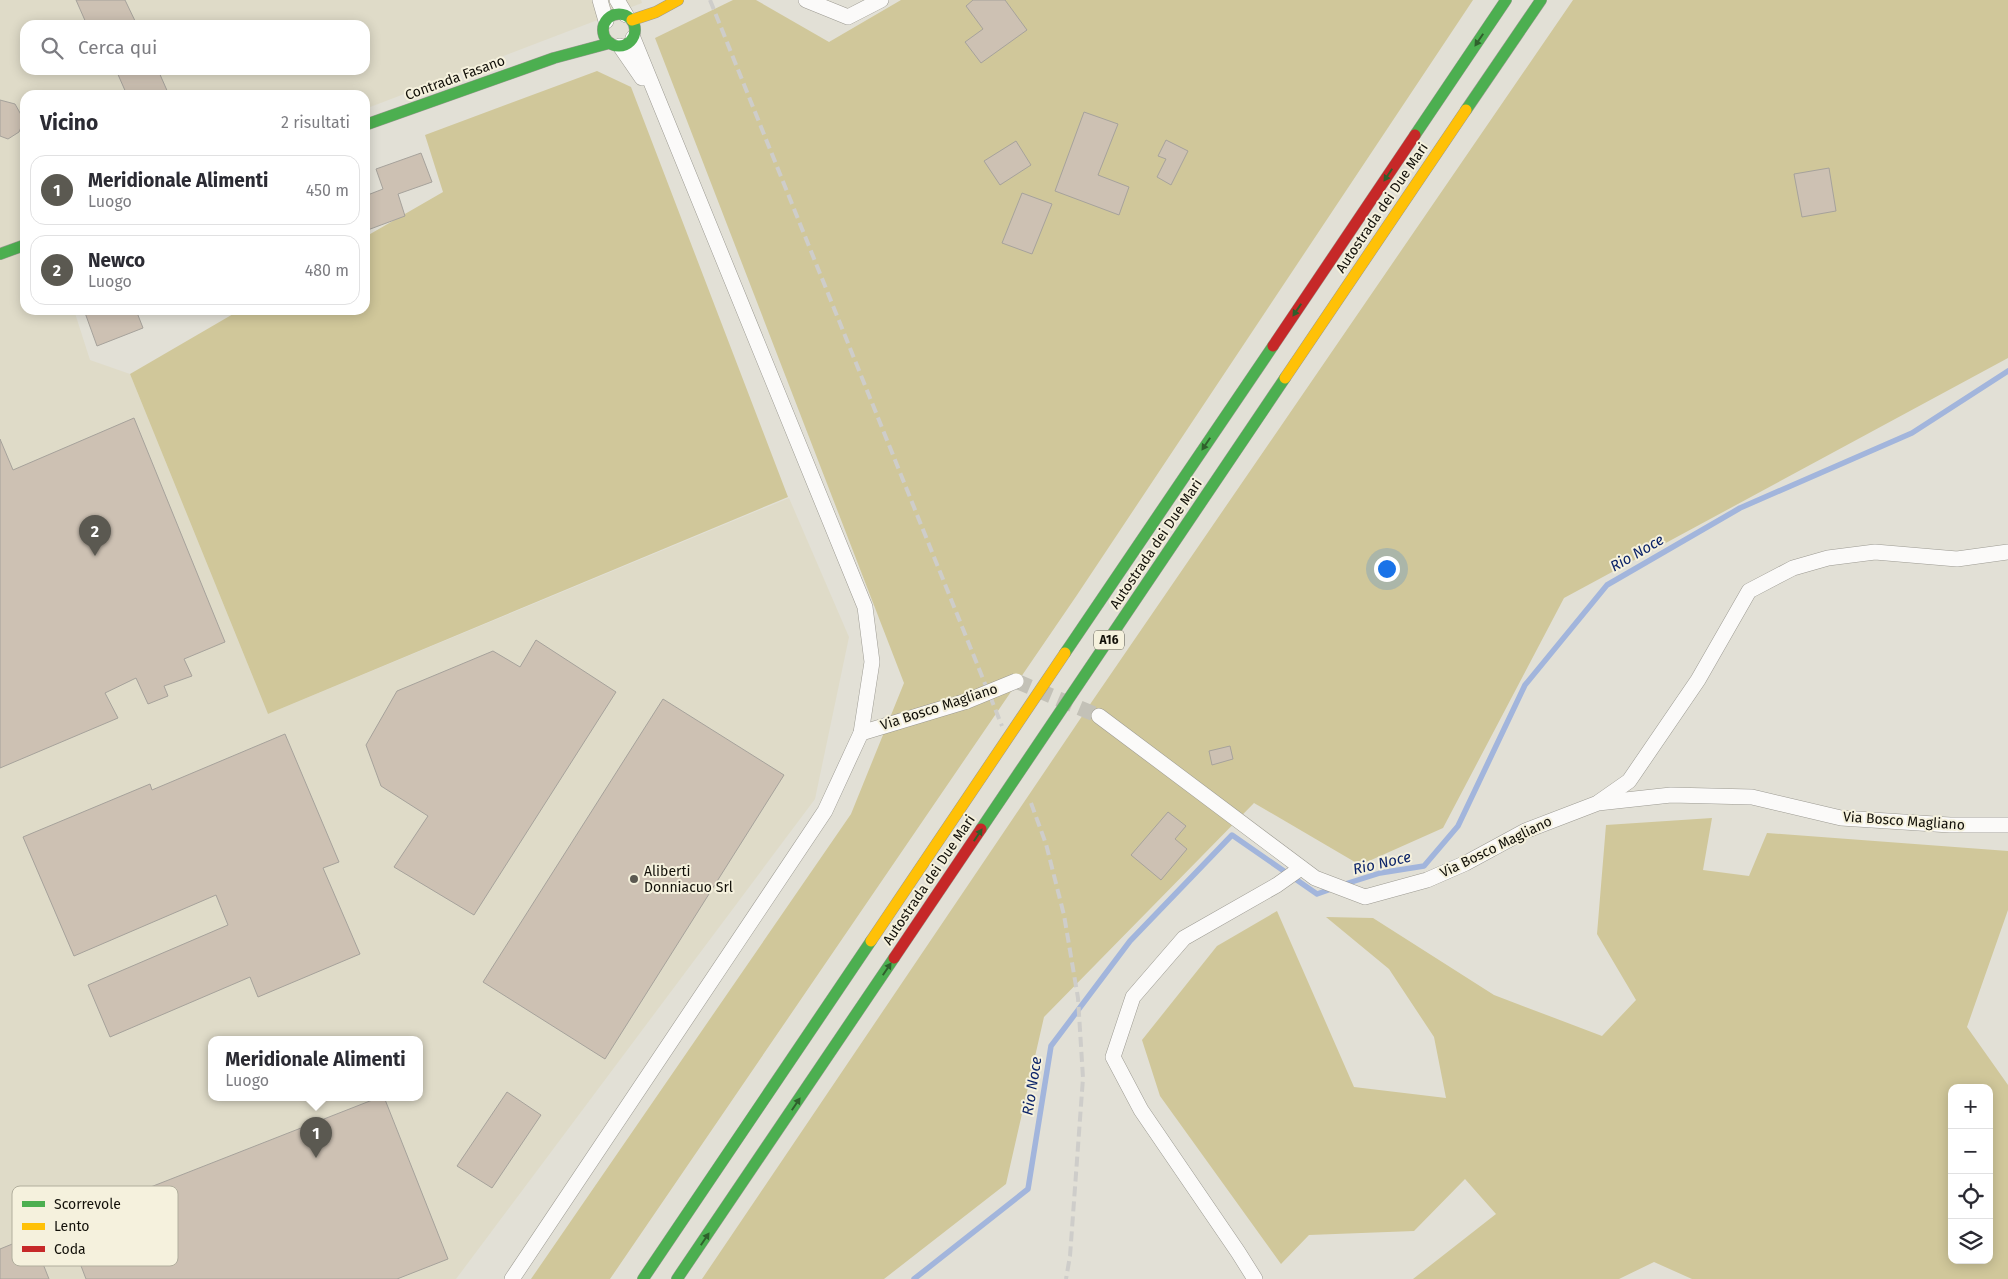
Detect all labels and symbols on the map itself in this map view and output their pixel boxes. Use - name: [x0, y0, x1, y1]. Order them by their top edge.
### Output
- one-way arrow: [1474, 34, 1484, 47]
- street label: Contrada Fasano: [403, 52, 507, 104]
- street label: Autostrada dei Due Mari: [1332, 140, 1432, 276]
- one-way arrow: [1383, 168, 1393, 182]
- one-way arrow: [1292, 303, 1302, 317]
- one-way arrow: [1202, 438, 1211, 451]
- street label: Autostrada dei Due Mari: [1106, 476, 1206, 612]
- pin: 2: [79, 515, 111, 556]
- water label: Rio Noce: [1607, 530, 1667, 576]
- your location: [1374, 556, 1400, 582]
- road number: A16: [1094, 630, 1124, 650]
- street label: Via Bosco Magliano: [878, 680, 1000, 734]
- street label: Via Bosco Magliano: [1842, 808, 1966, 834]
- street label: Autostrada dei Due Mari: [879, 812, 979, 948]
- street label: Via Bosco Magliano: [1437, 813, 1555, 881]
- one-way arrow: [973, 828, 982, 841]
- water label: Rio Noce: [1351, 848, 1413, 878]
- place label: Aliberti Donniacuo Srl: [644, 863, 733, 896]
- marker: Aliberti Donniacuo Srl: [628, 873, 640, 885]
- one-way arrow: [882, 963, 891, 976]
- water label: Rio Noce: [1018, 1055, 1046, 1117]
- one-way arrow: [791, 1097, 801, 1111]
- pin: 1: [300, 1117, 332, 1158]
- legend: [12, 1186, 178, 1266]
- text: Scorrevole: [54, 1196, 121, 1213]
- text: Lento: [54, 1218, 89, 1235]
- one-way arrow: [700, 1232, 710, 1245]
- text: Coda: [54, 1241, 86, 1258]

